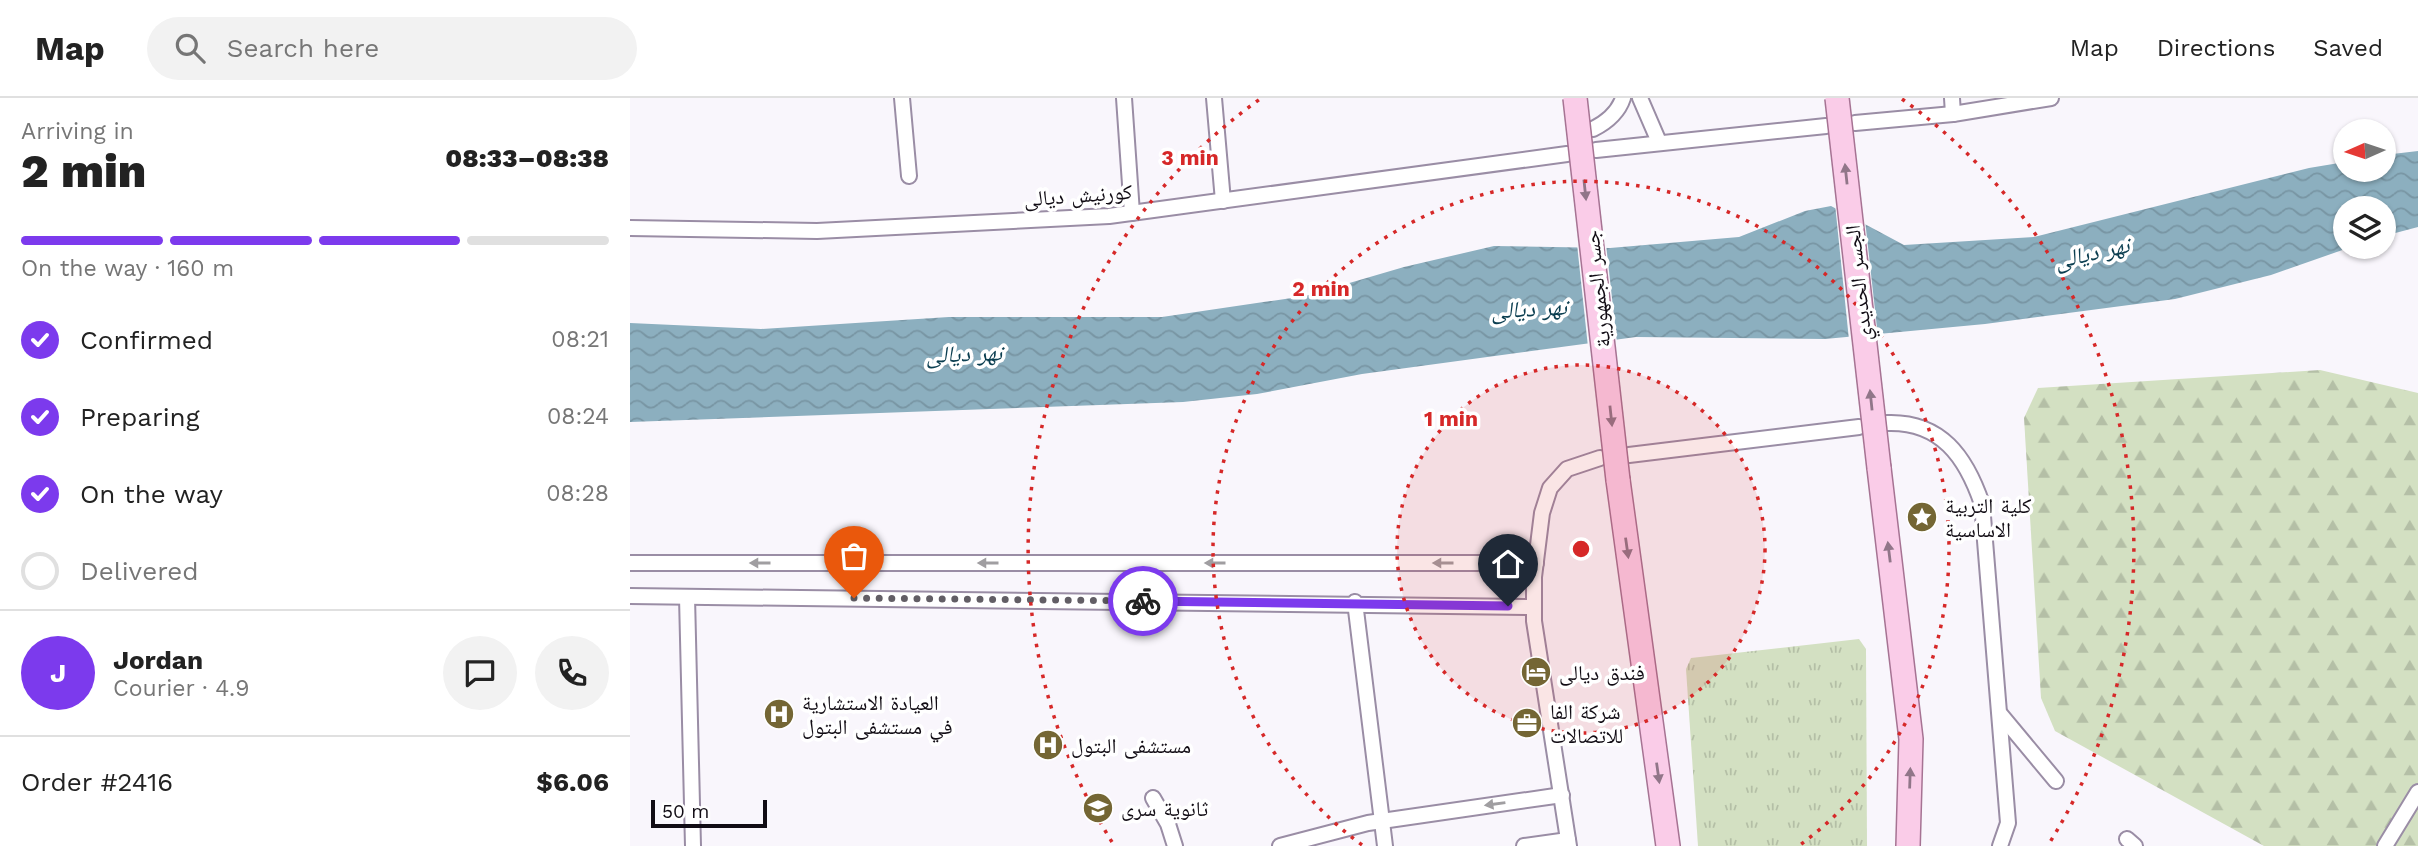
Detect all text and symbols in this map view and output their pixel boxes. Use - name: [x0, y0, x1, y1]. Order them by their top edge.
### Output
- search box: [147, 17, 637, 80]
- text: Map: [35, 29, 105, 68]
- icon: search: [171, 29, 209, 67]
- text: Search here: [227, 33, 379, 63]
- text: Map: [2070, 34, 2119, 62]
- text: Directions: [2157, 34, 2275, 62]
- text: Saved: [2313, 34, 2383, 62]
- text: Arriving in: [21, 118, 134, 145]
- north arrow: [2333, 119, 2396, 182]
- map controls: [2333, 119, 2396, 259]
- text: 08:33–08:38: [445, 143, 609, 173]
- text: 2 min: [21, 144, 146, 198]
- text: 3 min: [1161, 145, 1219, 170]
- one-way arrow: [1840, 163, 1851, 185]
- street label: كورنيش ديالى: [1023, 179, 1133, 212]
- one-way arrow: [1580, 179, 1591, 201]
- button: layers: [2333, 196, 2396, 259]
- street label: الجسر الحديدي: [1839, 223, 1881, 342]
- street label: جسر الجمهورية: [1578, 229, 1616, 349]
- water label: نهر ديالى: [2052, 231, 2135, 275]
- text: On the way · 160 m: [21, 255, 234, 282]
- text: 2 min: [1292, 276, 1350, 301]
- water label: نهر ديالى: [1490, 293, 1571, 324]
- icon: check: [21, 321, 59, 359]
- text: Confirmed: [80, 325, 213, 355]
- text: 08:21: [551, 326, 609, 353]
- water label: نهر ديالى: [926, 339, 1006, 369]
- one-way arrow: [1866, 389, 1877, 411]
- icon: check: [21, 398, 59, 436]
- text: Preparing: [80, 402, 200, 432]
- text: 08:24: [547, 403, 609, 430]
- one-way arrow: [1605, 405, 1616, 427]
- text: 1 min: [1424, 406, 1478, 431]
- icon: check: [21, 475, 59, 513]
- text: On the way: [80, 479, 223, 509]
- text: 08:28: [546, 480, 609, 507]
- place label: كلية التربية الاساسية: [1945, 493, 2032, 542]
- place icon: كلية التربية الاساسية: [1905, 500, 1939, 534]
- pin: [824, 526, 884, 598]
- pin: [1478, 534, 1538, 606]
- icon: bag: [835, 537, 873, 575]
- centre of rings: [1569, 537, 1593, 561]
- one-way arrow: [1622, 537, 1633, 559]
- one-way arrow: [1883, 540, 1894, 562]
- icon: home: [1489, 545, 1527, 583]
- text: Delivered: [80, 556, 199, 586]
- one-way arrow: [749, 557, 771, 569]
- one-way arrow: [977, 557, 999, 569]
- one-way arrow: [1204, 557, 1226, 569]
- one-way arrow: [1432, 557, 1454, 569]
- courier: [1108, 566, 1178, 636]
- icon: bike: [1124, 582, 1162, 620]
- button: chat: [443, 636, 517, 710]
- button: phone: [535, 636, 609, 710]
- text: Jordan: [113, 645, 203, 675]
- hotel icon: فندق ديالى: [1519, 655, 1553, 689]
- text: J: [50, 658, 66, 688]
- place label: فندق ديالى: [1559, 660, 1645, 686]
- text: Courier · 4.9: [113, 675, 249, 702]
- place label: العيادة الاستشارية في مستشفى البتول: [802, 690, 953, 743]
- hospital icon: العيادة الاستشارية في مستشفى البتول: [762, 697, 796, 731]
- place label: شركة الفا للاتصالات: [1550, 699, 1623, 748]
- office icon: شركة الفا للاتصالات: [1510, 706, 1544, 740]
- hospital icon: مستشفى البتول: [1031, 728, 1065, 762]
- place label: مستشفى البتول: [1071, 733, 1191, 759]
- one-way arrow: [1653, 762, 1664, 784]
- text: Order #2416: [21, 767, 173, 797]
- text: $6.06: [536, 767, 609, 797]
- one-way arrow: [1905, 767, 1916, 789]
- school or university icon: ثانوية سرى: [1081, 791, 1115, 825]
- place label: ثانوية سرى: [1121, 796, 1208, 821]
- scale bar: [651, 797, 766, 829]
- one-way arrow: [1484, 799, 1506, 810]
- text: 50 m: [662, 800, 709, 823]

